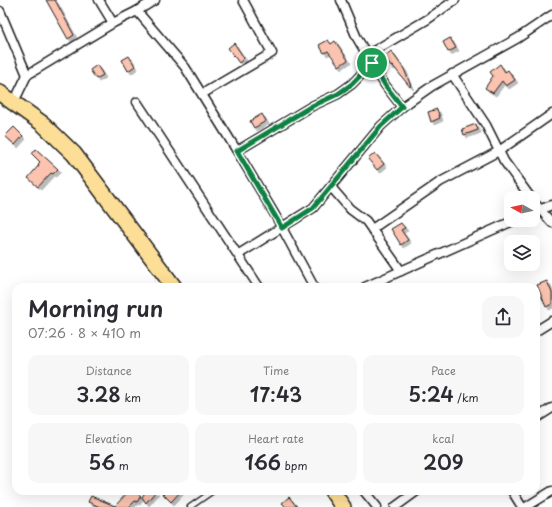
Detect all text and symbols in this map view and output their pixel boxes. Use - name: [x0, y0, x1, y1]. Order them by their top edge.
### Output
- pin: [355, 46, 389, 80]
- icon: arrive: [361, 52, 383, 74]
- north arrow: [504, 191, 540, 227]
- map controls: [504, 191, 540, 271]
- button: layers: [504, 235, 540, 271]
- text: Morning run: [28, 291, 163, 324]
- button: share: [482, 296, 524, 338]
- text: 07:26 · 8 × 410 m: [28, 323, 141, 342]
- text: Distance: [86, 362, 132, 379]
- text: Time: [263, 362, 289, 379]
- text: Pace: [431, 362, 456, 379]
- text: 3.28: [76, 379, 121, 409]
- text: 17:43: [250, 379, 302, 409]
- text: 5:24: [408, 379, 454, 409]
- text: km: [121, 389, 141, 406]
- text: /km: [454, 389, 478, 406]
- text: Elevation: [85, 430, 132, 447]
- text: Heart rate: [248, 430, 304, 447]
- text: kcal: [432, 430, 454, 447]
- text: 56: [88, 447, 115, 477]
- text: 166: [244, 447, 281, 477]
- text: 209: [423, 447, 464, 477]
- text: m: [115, 457, 129, 474]
- text: bpm: [281, 457, 308, 474]

